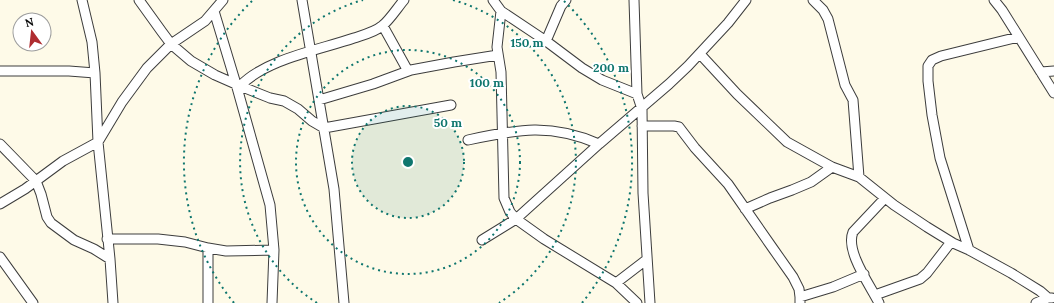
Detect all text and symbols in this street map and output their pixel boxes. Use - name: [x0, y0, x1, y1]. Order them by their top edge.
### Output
- north arrow: [12, 12, 52, 52]
- text: N: [23, 14, 36, 30]
- text: 150 m: [510, 35, 544, 50]
- text: 200 m: [593, 60, 629, 75]
- text: 100 m: [470, 75, 504, 90]
- text: 50 m: [434, 115, 462, 130]
- centre of rings: [401, 155, 415, 169]

